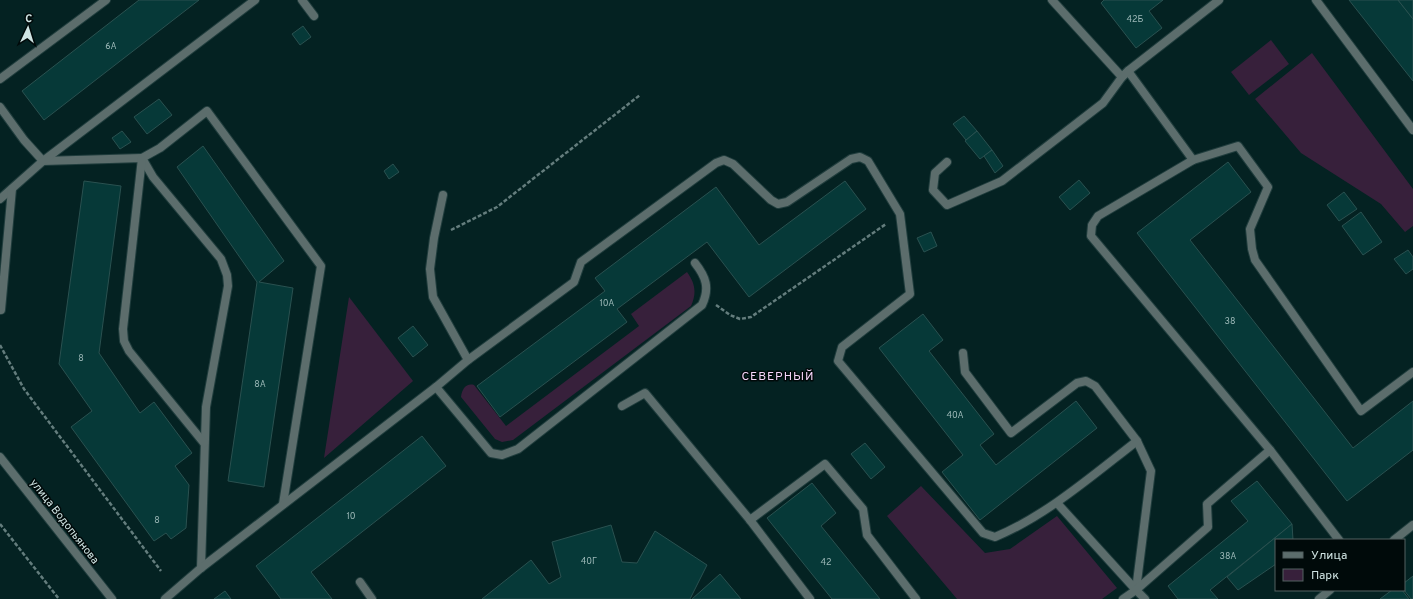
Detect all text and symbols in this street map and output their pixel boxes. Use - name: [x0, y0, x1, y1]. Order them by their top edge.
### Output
- north arrow: [8, 8, 48, 48]
- text: С: [25, 12, 33, 26]
- house number: 42Б: [1126, 14, 1144, 25]
- house number: 6А: [105, 41, 117, 52]
- house number: 10А: [600, 298, 614, 309]
- house number: 38: [1225, 316, 1235, 327]
- house number: 8: [78, 353, 84, 364]
- district label: СЕВЕРНЫЙ: [741, 369, 815, 385]
- house number: 8А: [254, 379, 266, 390]
- house number: 40А: [946, 410, 964, 421]
- street label: улица Водопьянова: [27, 476, 102, 567]
- house number: 10: [346, 511, 356, 522]
- house number: 8: [154, 515, 160, 526]
- legend: [1275, 539, 1405, 591]
- text: Улица: [1311, 548, 1347, 564]
- house number: 38А: [1220, 551, 1236, 562]
- house number: 40Г: [581, 556, 597, 567]
- house number: 42: [820, 557, 832, 568]
- text: Парк: [1311, 568, 1339, 584]

